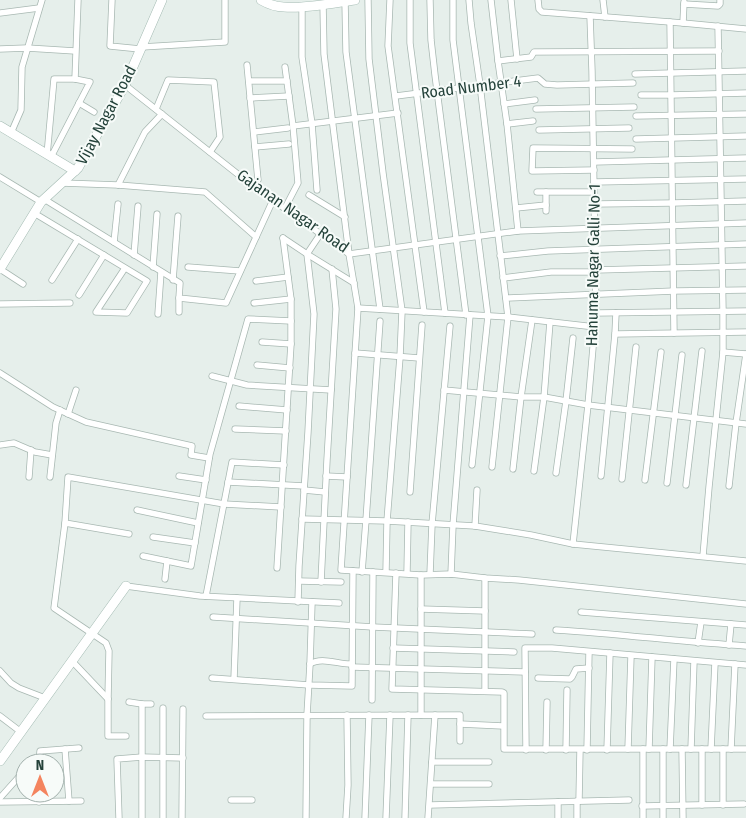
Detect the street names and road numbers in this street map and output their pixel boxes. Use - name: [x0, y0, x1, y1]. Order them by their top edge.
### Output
- street label: Vijay Nagar Road: [72, 62, 140, 168]
- street label: Road Number 4: [420, 71, 522, 103]
- street label: Gajanan Nagar Road: [233, 165, 353, 257]
- street label: Hanuma Nagar Galli No-1: [582, 184, 604, 346]

